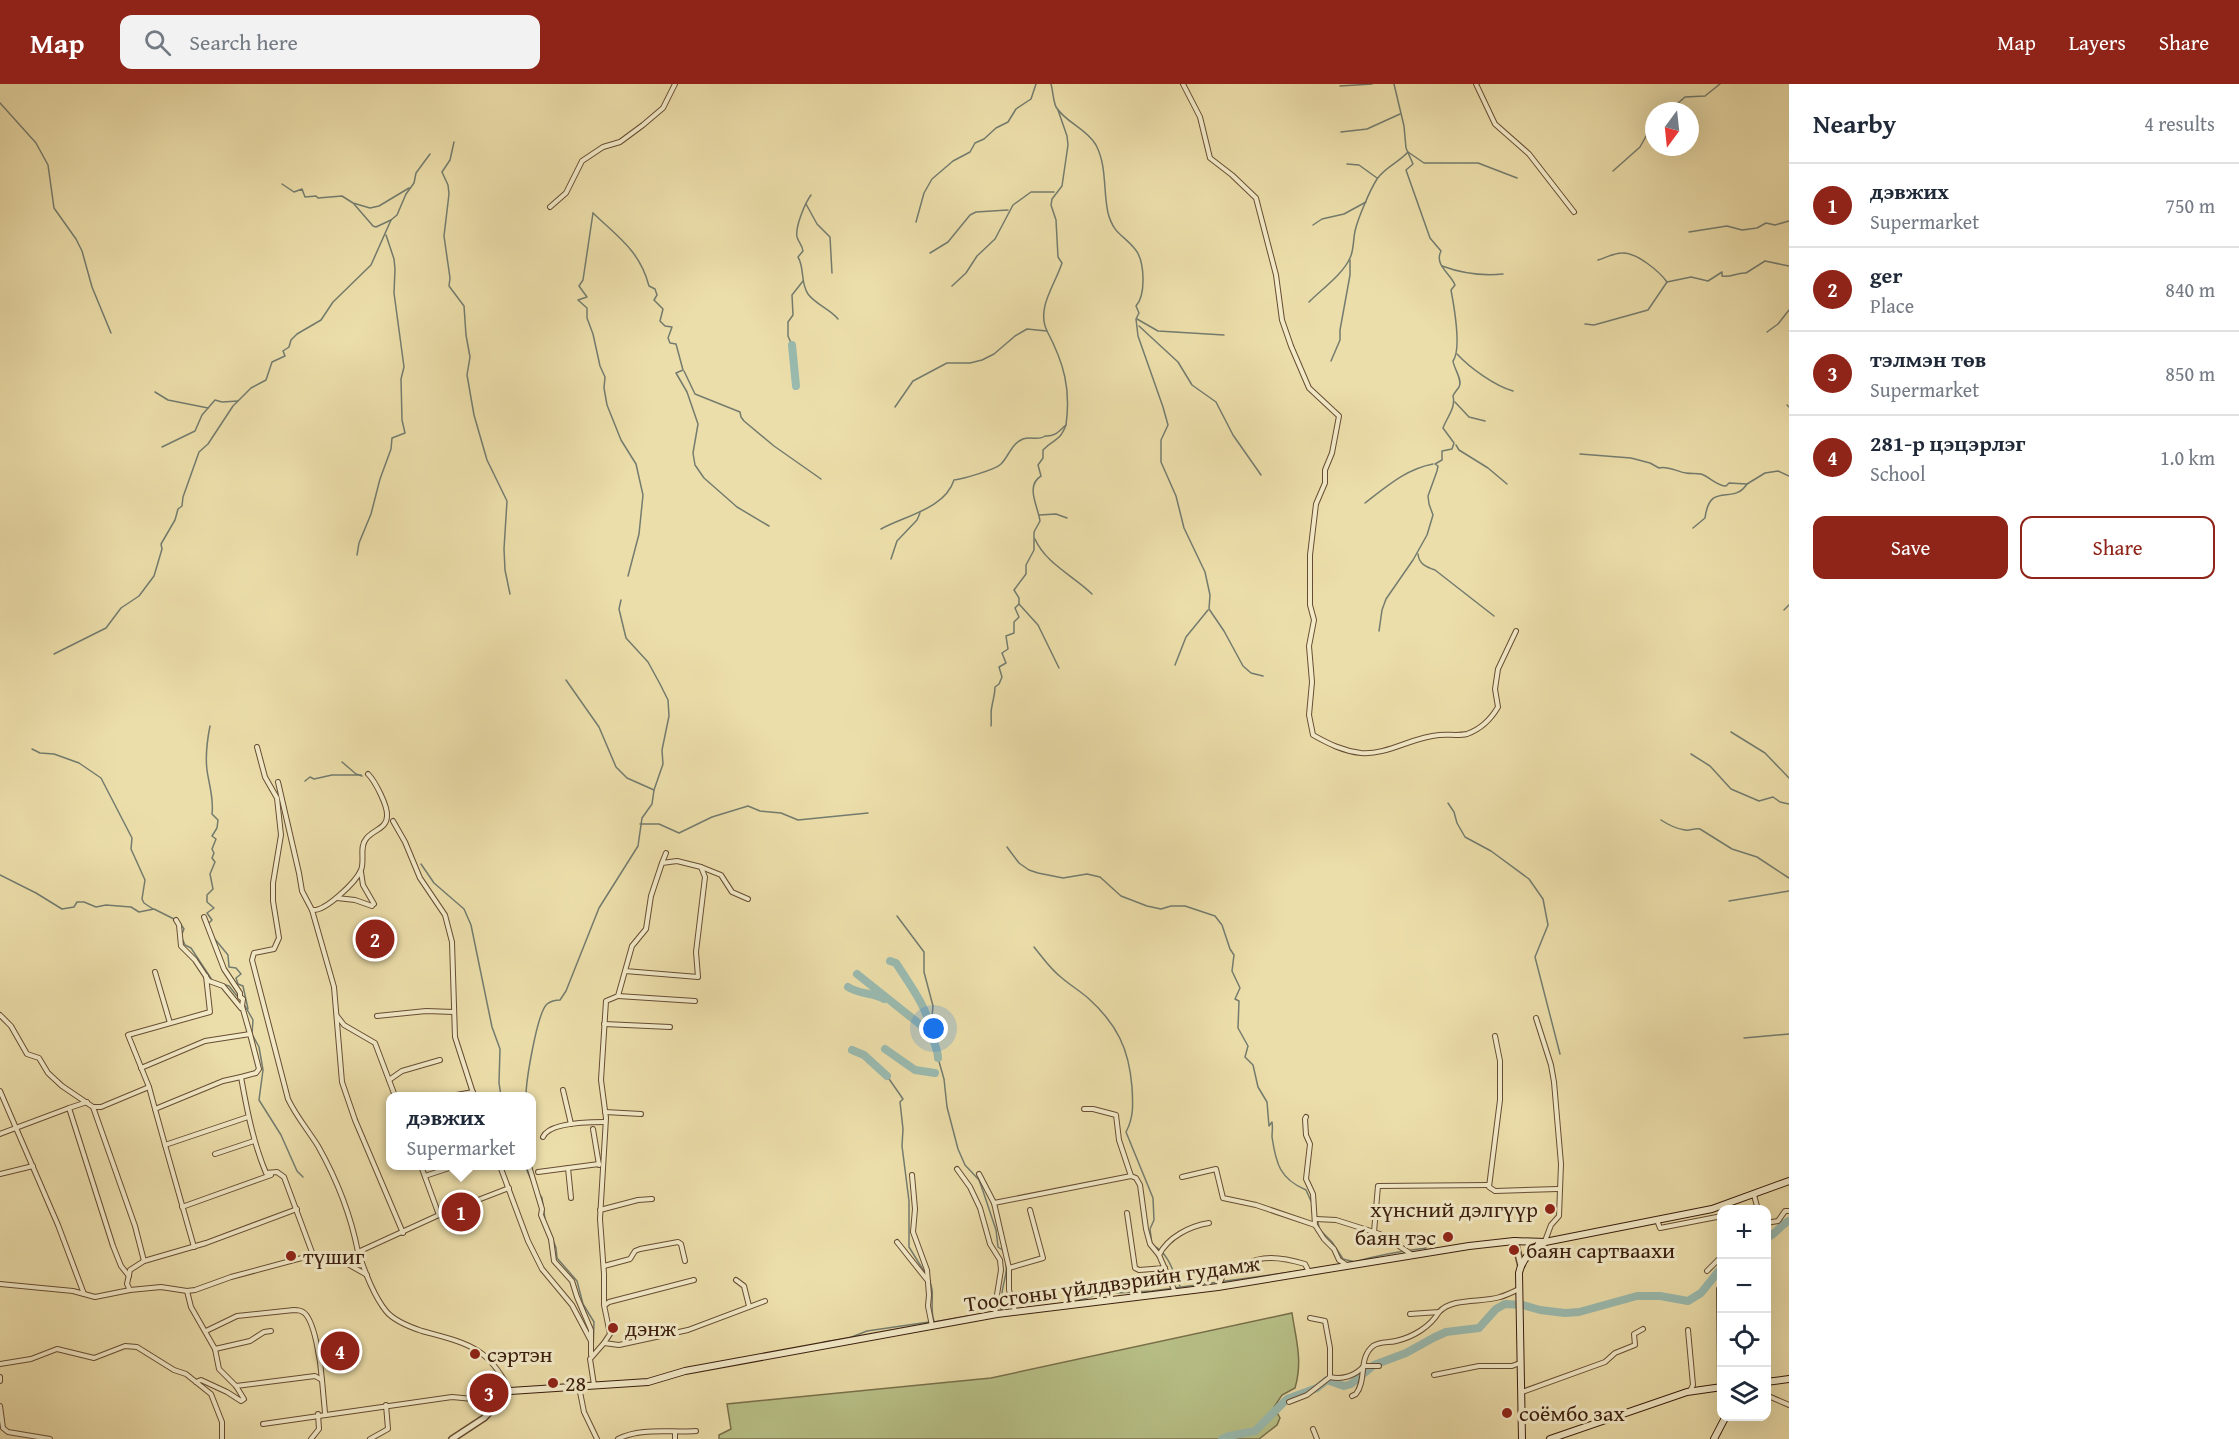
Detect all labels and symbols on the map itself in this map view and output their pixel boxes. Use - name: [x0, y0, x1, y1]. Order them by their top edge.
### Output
- north arrow: [1645, 102, 1699, 156]
- pin: 2: [356, 916, 394, 962]
- your location: [919, 1014, 948, 1043]
- pin: 1: [442, 1190, 480, 1234]
- place label: хүнсний дэлгүүр: [1370, 1193, 1538, 1225]
- marker: хүнсний дэлгүүр: [1543, 1202, 1557, 1216]
- place label: баян тэс: [1355, 1221, 1436, 1253]
- marker: баян тэс: [1441, 1230, 1455, 1244]
- place label: баян сартваахи: [1526, 1234, 1675, 1266]
- place label: түшиг: [303, 1240, 365, 1272]
- marker: баян сартваахи: [1507, 1243, 1521, 1257]
- street label: Тоосгоны үйлдвэрийн гудамж: [962, 1246, 1263, 1320]
- marker: түшиг: [284, 1249, 298, 1263]
- place label: дэнж: [625, 1312, 677, 1344]
- marker: дэнж: [606, 1321, 620, 1335]
- pin: 4: [320, 1328, 360, 1374]
- place label: сэртэн: [487, 1338, 553, 1370]
- marker: сэртэн: [468, 1347, 482, 1361]
- place label: 28: [565, 1367, 586, 1399]
- pin: 3: [470, 1370, 508, 1416]
- marker: 28: [546, 1376, 560, 1390]
- place label: соёмбо зах: [1519, 1397, 1625, 1429]
- marker: соёмбо зах: [1500, 1406, 1514, 1420]

